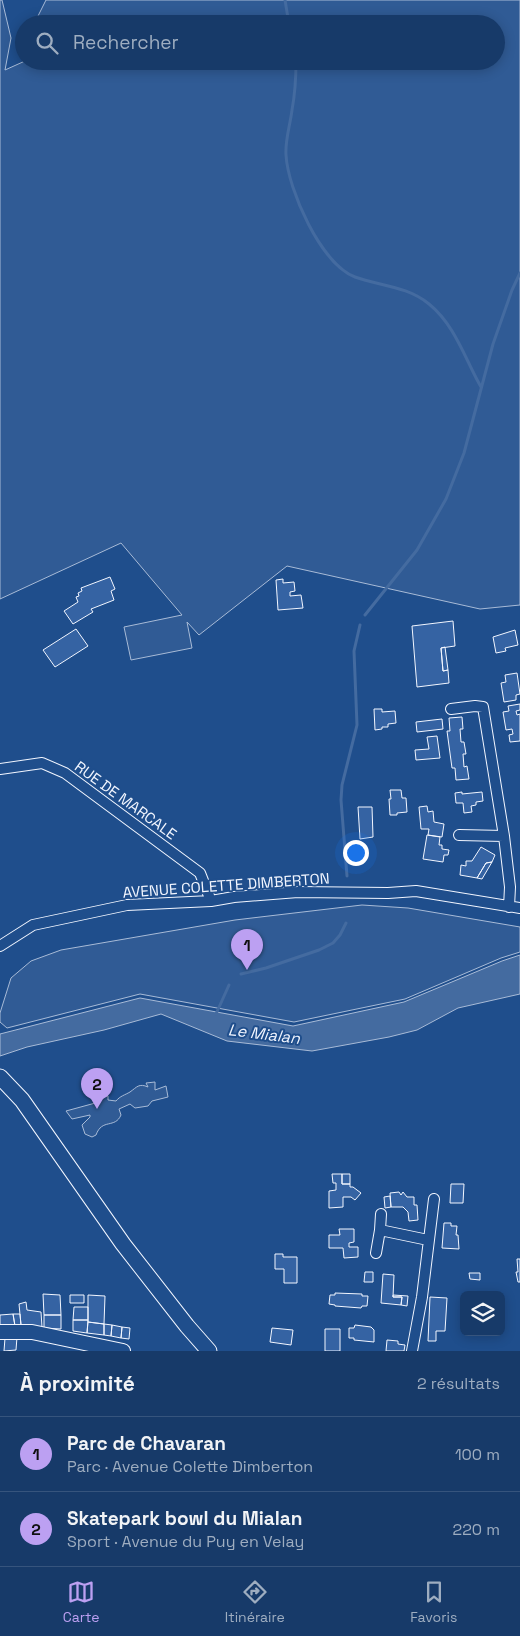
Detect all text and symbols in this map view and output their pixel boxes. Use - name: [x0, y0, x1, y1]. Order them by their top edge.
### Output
- search box: [15, 15, 505, 70]
- icon: search: [33, 29, 61, 57]
- text: Rechercher: [73, 30, 179, 55]
- street label: RUE DE MARCALE: [71, 757, 181, 843]
- your location: [343, 840, 369, 866]
- street label: AVENUE COLETTE DIMBERTON: [122, 868, 330, 902]
- pin: 1: [231, 929, 263, 970]
- water label: Le Mialan: [227, 1019, 302, 1049]
- pin: 2: [81, 1068, 113, 1109]
- map controls: [460, 1291, 505, 1336]
- button: layers: [460, 1291, 505, 1336]
- text: À proximité: [20, 1370, 135, 1397]
- text: 2 résultats: [417, 1373, 500, 1394]
- text: Parc de Chavaran: [67, 1431, 226, 1456]
- text: 1: [32, 1444, 40, 1465]
- text: 100 m: [455, 1444, 500, 1465]
- text: Parc · Avenue Colette Dimberton: [67, 1456, 313, 1477]
- text: Skatepark bowl du Mialan: [67, 1506, 302, 1531]
- text: 2: [31, 1519, 41, 1540]
- text: 220 m: [453, 1519, 500, 1540]
- text: Sport · Avenue du Puy en Velay: [67, 1531, 304, 1552]
- tab: Carte: [63, 1578, 99, 1626]
- tab: Itinéraire: [225, 1578, 285, 1626]
- tab: Favoris: [410, 1578, 457, 1626]

